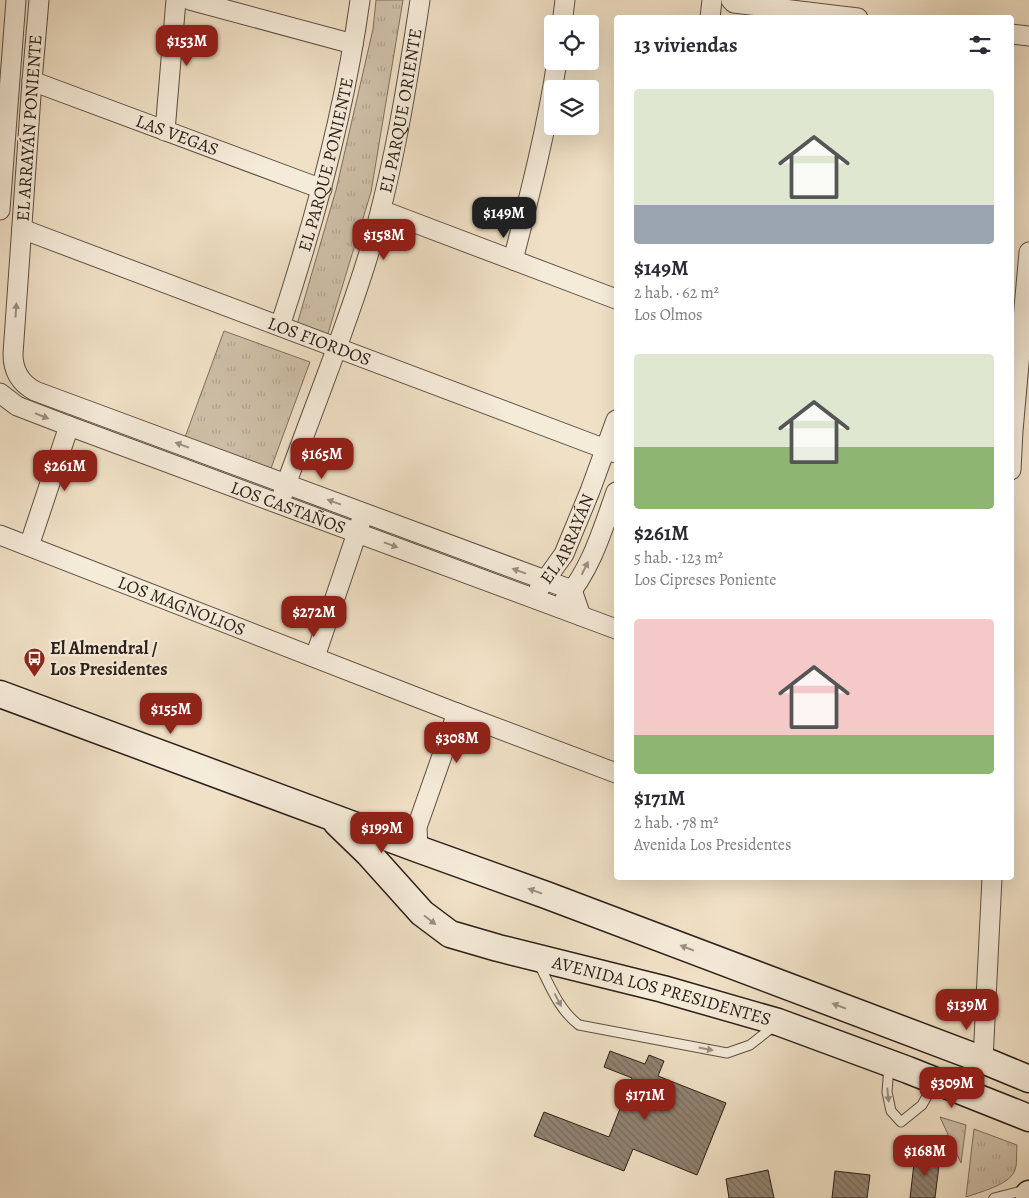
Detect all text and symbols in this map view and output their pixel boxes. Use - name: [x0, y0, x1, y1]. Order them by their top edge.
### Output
- map controls: [544, 15, 599, 135]
- button: locate: [544, 15, 599, 70]
- pin: $153M: [152, 24, 222, 67]
- street label: EL PARQUE ORIENTE: [373, 27, 427, 195]
- text: $153M: [167, 30, 207, 52]
- text: 13 viviendas: [634, 31, 738, 59]
- icon: filters: [966, 31, 994, 59]
- street label: EL ARRAYÁN PONIENTE: [11, 34, 47, 222]
- street label: EL PARQUE PONIENTE: [292, 75, 359, 254]
- button: layers: [544, 80, 599, 135]
- street label: LAS VEGAS: [133, 109, 222, 161]
- icon: home: [769, 122, 859, 212]
- pin: $149M: [469, 196, 539, 239]
- text: $149M: [483, 202, 525, 224]
- pin: $158M: [349, 218, 419, 261]
- text: $158M: [363, 224, 405, 246]
- text: $149M: [634, 254, 689, 282]
- text: 2 hab. · 62 m²: [634, 282, 719, 304]
- one-way arrow: [12, 302, 20, 318]
- text: Los Olmos: [634, 304, 702, 326]
- street label: LOS FIORDOS: [265, 311, 375, 372]
- icon: home: [769, 387, 859, 477]
- one-way arrow: [35, 412, 49, 420]
- pin: $165M: [287, 438, 357, 480]
- one-way arrow: [174, 441, 189, 448]
- text: $165M: [302, 443, 342, 465]
- pin: $261M: [30, 450, 100, 492]
- text: $261M: [44, 455, 86, 477]
- street label: LOS CASTAÑOS: [227, 475, 349, 540]
- street label: EL ARRAYÁN: [534, 490, 600, 589]
- one-way arrow: [326, 498, 341, 506]
- text: $261M: [634, 519, 689, 547]
- one-way arrow: [384, 542, 399, 550]
- text: 5 hab. · 123 m²: [634, 547, 723, 569]
- one-way arrow: [581, 561, 589, 575]
- one-way arrow: [511, 567, 526, 575]
- text: Los Cipreses Poniente: [634, 569, 776, 591]
- street label: LOS MAGNOLIOS: [114, 570, 249, 641]
- pin: $272M: [279, 596, 349, 638]
- text: $272M: [292, 601, 336, 623]
- place label: El Almendral / Los Presidentes: [50, 636, 168, 681]
- bus stop icon: El Almendral / Los Presidentes: [22, 646, 46, 677]
- icon: home: [769, 652, 859, 742]
- pin: $155M: [136, 692, 206, 735]
- text: $155M: [151, 698, 191, 720]
- pin: $308M: [422, 722, 492, 764]
- text: $308M: [435, 727, 479, 749]
- text: $171M: [634, 784, 685, 812]
- pin: $199M: [347, 812, 417, 854]
- text: 2 hab. · 78 m²: [634, 812, 719, 834]
- text: $199M: [361, 817, 403, 839]
- text: Avenida Los Presidentes: [634, 834, 791, 856]
- one-way arrow: [527, 887, 542, 895]
- one-way arrow: [423, 914, 436, 925]
- one-way arrow: [679, 944, 694, 952]
- street label: AVENIDA LOS PRESIDENTES: [549, 950, 774, 1031]
- pin: $139M: [932, 988, 1002, 1031]
- one-way arrow: [554, 993, 562, 1007]
- text: $139M: [947, 994, 987, 1016]
- one-way arrow: [832, 1001, 846, 1009]
- one-way arrow: [699, 1045, 714, 1053]
- pin: $309M: [917, 1066, 987, 1109]
- text: $309M: [930, 1072, 974, 1094]
- pin: $171M: [610, 1078, 680, 1121]
- text: $171M: [625, 1084, 665, 1106]
- one-way arrow: [884, 1087, 892, 1103]
- pin: $168M: [890, 1134, 960, 1177]
- text: $168M: [904, 1140, 946, 1162]

